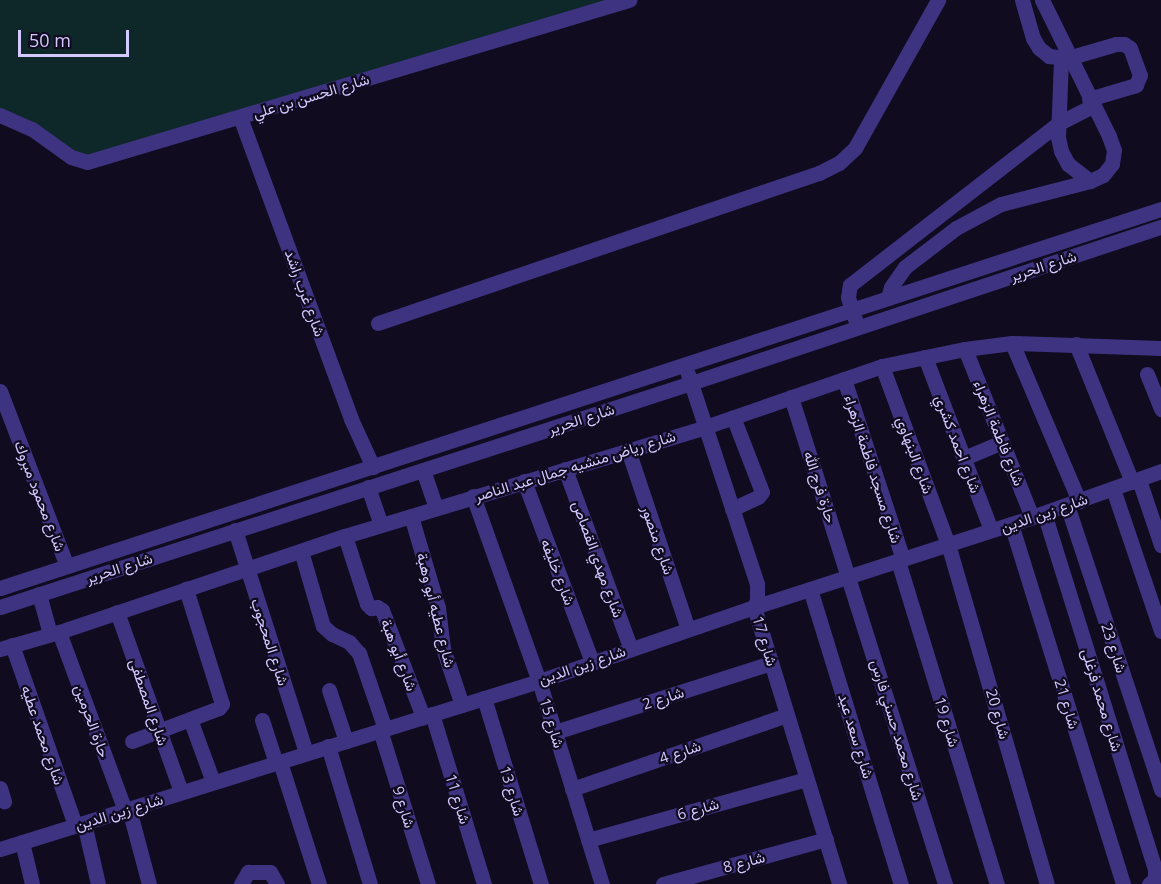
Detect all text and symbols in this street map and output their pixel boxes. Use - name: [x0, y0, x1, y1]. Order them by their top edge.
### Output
- scale bar: [21, 18, 132, 56]
- text: 50 m: [29, 28, 71, 52]
- street label: شارع الحسن بن علي: [251, 70, 371, 122]
- street label: شارع غرب راشد: [281, 247, 329, 339]
- street label: شارع الحرير: [1007, 247, 1079, 285]
- street label: شارع فاطمة الزهراء: [970, 378, 1028, 488]
- street label: شارع احمد كشري: [931, 392, 985, 496]
- street label: شارع مسجد فاطمة الزهراء: [841, 393, 905, 545]
- street label: شارع الحرير: [545, 400, 617, 438]
- street label: شارع البنهاوي: [893, 414, 937, 496]
- street label: شارع رياض منشيه جمال عبد الناصر: [472, 427, 678, 505]
- street label: شارع محمود مبروك: [11, 438, 69, 554]
- street label: حارة فرج الله: [800, 449, 840, 525]
- street label: شارع زين الدين: [998, 490, 1090, 536]
- street label: شارع مهدي القصاص: [569, 498, 627, 620]
- street label: شارع منصور: [638, 503, 678, 577]
- street label: شارع خليفه: [537, 536, 579, 608]
- street label: شارع الحرير: [83, 549, 155, 587]
- street label: شارع عطيه أبو وهبة: [413, 551, 459, 669]
- street label: شارع المحجوب: [247, 596, 293, 688]
- street label: شارع 17: [749, 614, 781, 668]
- street label: شارع أبو هبة: [377, 616, 421, 694]
- street label: شارع 23: [1098, 621, 1130, 675]
- street label: شارع زين الدين: [536, 642, 628, 688]
- street label: شارع محمد فرغلى: [1078, 646, 1126, 754]
- street label: شارع المصطفى: [126, 656, 172, 748]
- street label: شارع محمد حسني فارس: [867, 657, 927, 803]
- street label: شارع 21: [1051, 677, 1083, 731]
- street label: حارة الحرمين: [71, 682, 113, 760]
- street label: شارع محمد عطيه: [18, 683, 68, 787]
- street label: شارع 2: [640, 683, 686, 713]
- street label: شارع 20: [982, 687, 1014, 741]
- street label: شارع سعد عيد: [835, 691, 877, 781]
- street label: شارع 19: [931, 695, 963, 749]
- street label: شارع 15: [536, 696, 568, 750]
- street label: شارع 4: [657, 737, 703, 767]
- street label: شارع 13: [496, 764, 528, 818]
- street label: شارع 11: [442, 772, 474, 826]
- street label: شارع 9: [389, 784, 419, 830]
- street label: شارع زين الدين: [73, 790, 165, 834]
- street label: شارع 6: [675, 794, 721, 824]
- street label: شارع 8: [721, 848, 767, 876]

